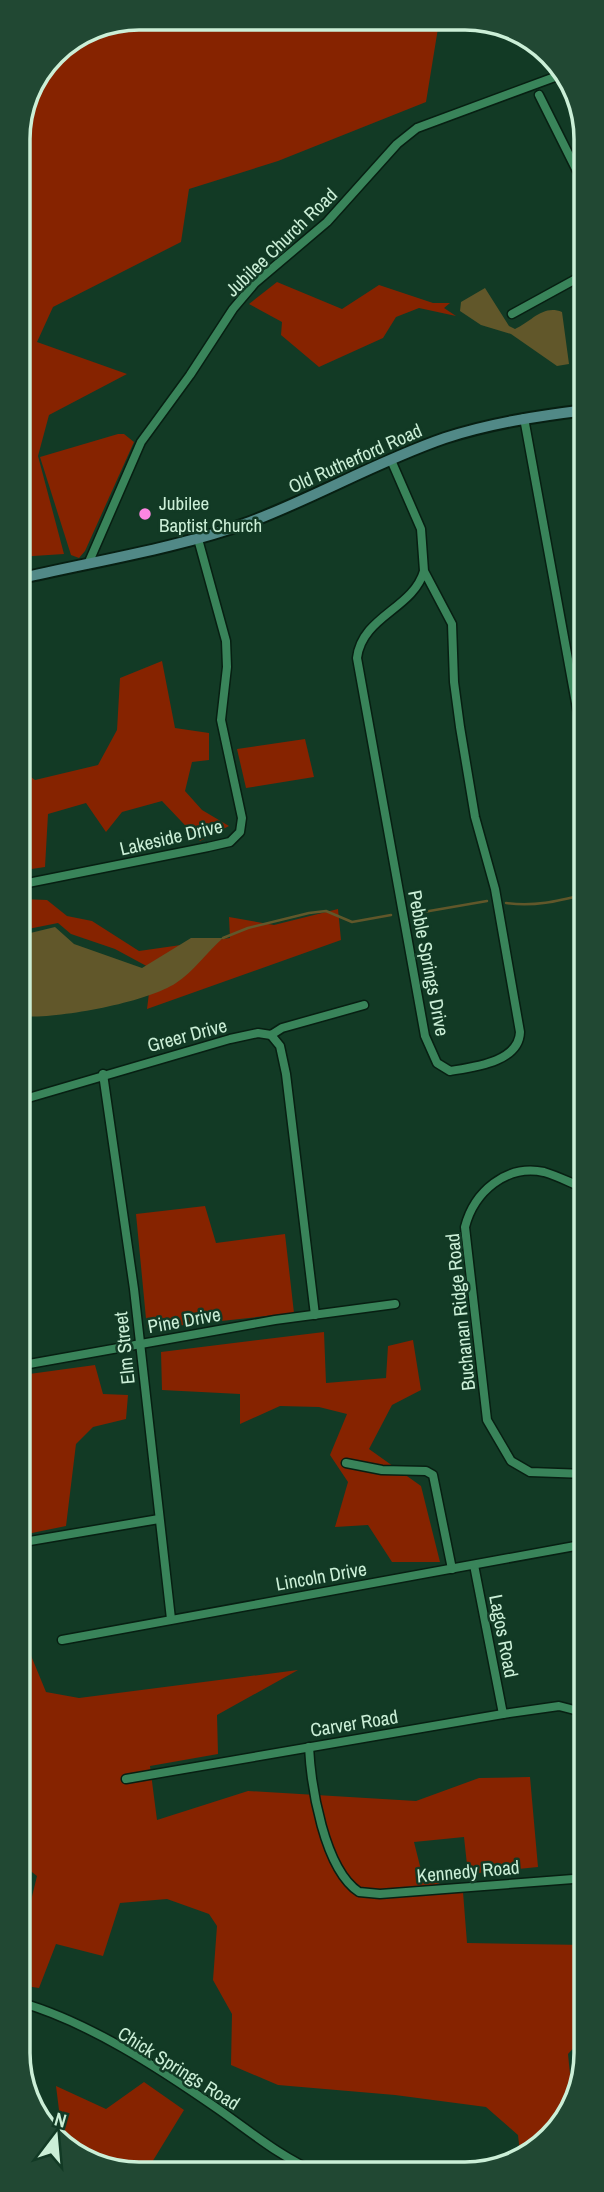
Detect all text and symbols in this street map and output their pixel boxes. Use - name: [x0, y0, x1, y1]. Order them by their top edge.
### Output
- street label: Jubilee Church Road: [219, 182, 343, 302]
- street label: Old Rutherford Road: [284, 417, 426, 499]
- place label: Jubilee Baptist Church: [159, 490, 262, 538]
- marker: Jubilee Baptist Church: [137, 506, 153, 522]
- street label: Lakeside Drive: [117, 813, 225, 861]
- street label: Pebble Springs Drive: [402, 888, 456, 1038]
- street label: Greer Drive: [144, 1012, 230, 1058]
- street label: Buchanan Ridge Road: [439, 1232, 481, 1392]
- street label: Pine Drive: [145, 1301, 223, 1339]
- street label: Elm Street: [107, 1310, 141, 1386]
- street label: Lincoln Drive: [274, 1555, 368, 1597]
- street label: Lagos Road: [483, 1592, 525, 1680]
- street label: Carver Road: [308, 1703, 400, 1743]
- street label: Kennedy Road: [416, 1854, 520, 1888]
- street label: Chick Springs Road: [113, 2020, 245, 2116]
- north arrow: [21, 2101, 91, 2171]
- text: N: [52, 2106, 70, 2134]

